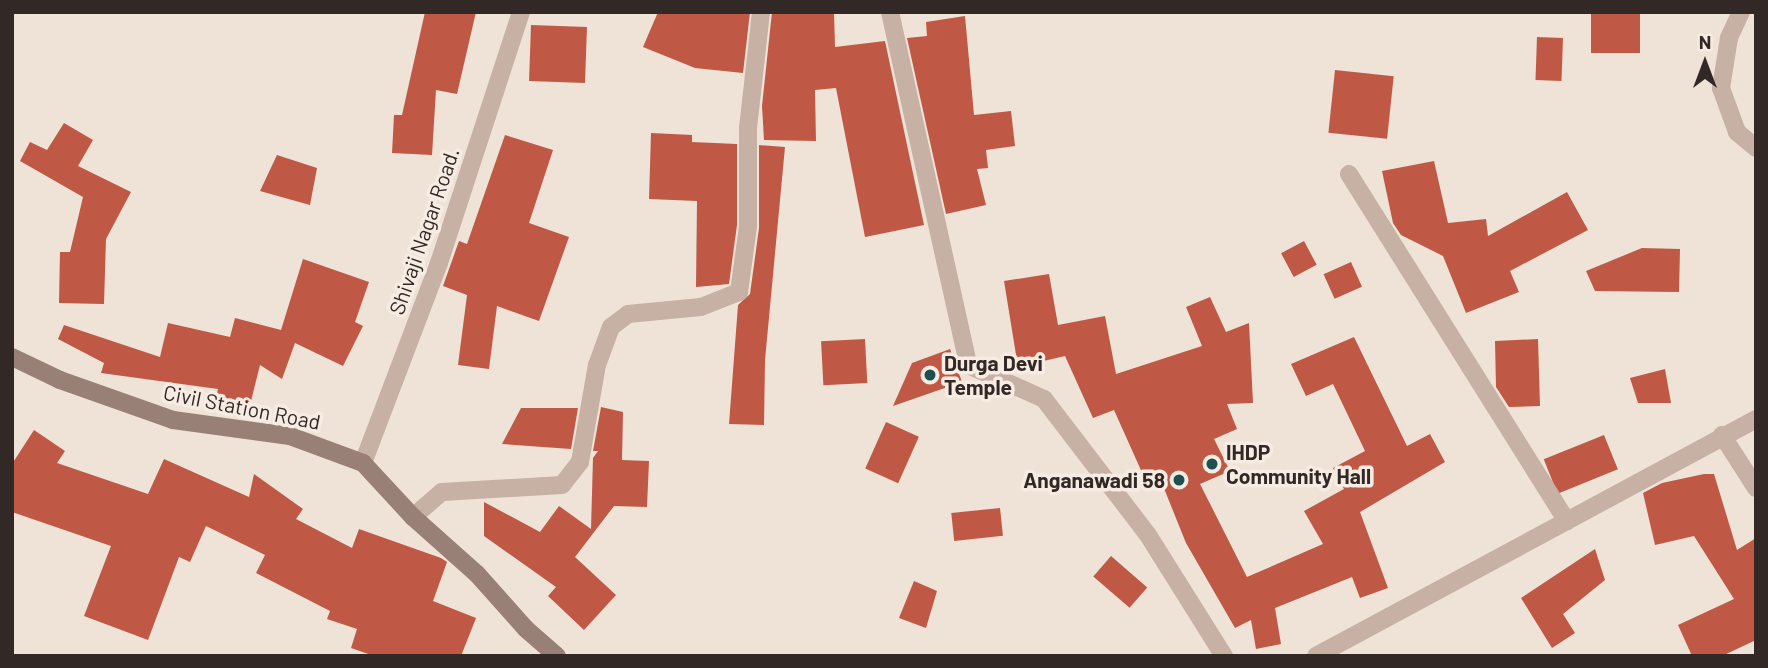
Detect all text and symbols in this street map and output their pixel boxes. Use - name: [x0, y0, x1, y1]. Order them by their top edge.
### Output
- north arrow: [1670, 28, 1740, 98]
- text: N: [1699, 30, 1711, 53]
- street label: Shivaji Nagar Road.: [384, 144, 464, 318]
- place label: Durga Devi Temple: [944, 350, 1043, 400]
- marker: Durga Devi Temple: [922, 367, 938, 383]
- street label: Civil Station Road: [161, 379, 323, 435]
- place label: IHDP Community Hall: [1226, 439, 1371, 489]
- marker: IHDP Community Hall: [1204, 456, 1220, 472]
- place label: Anganawadi 58: [1023, 467, 1165, 493]
- marker: Anganawadi 58: [1171, 472, 1187, 488]

